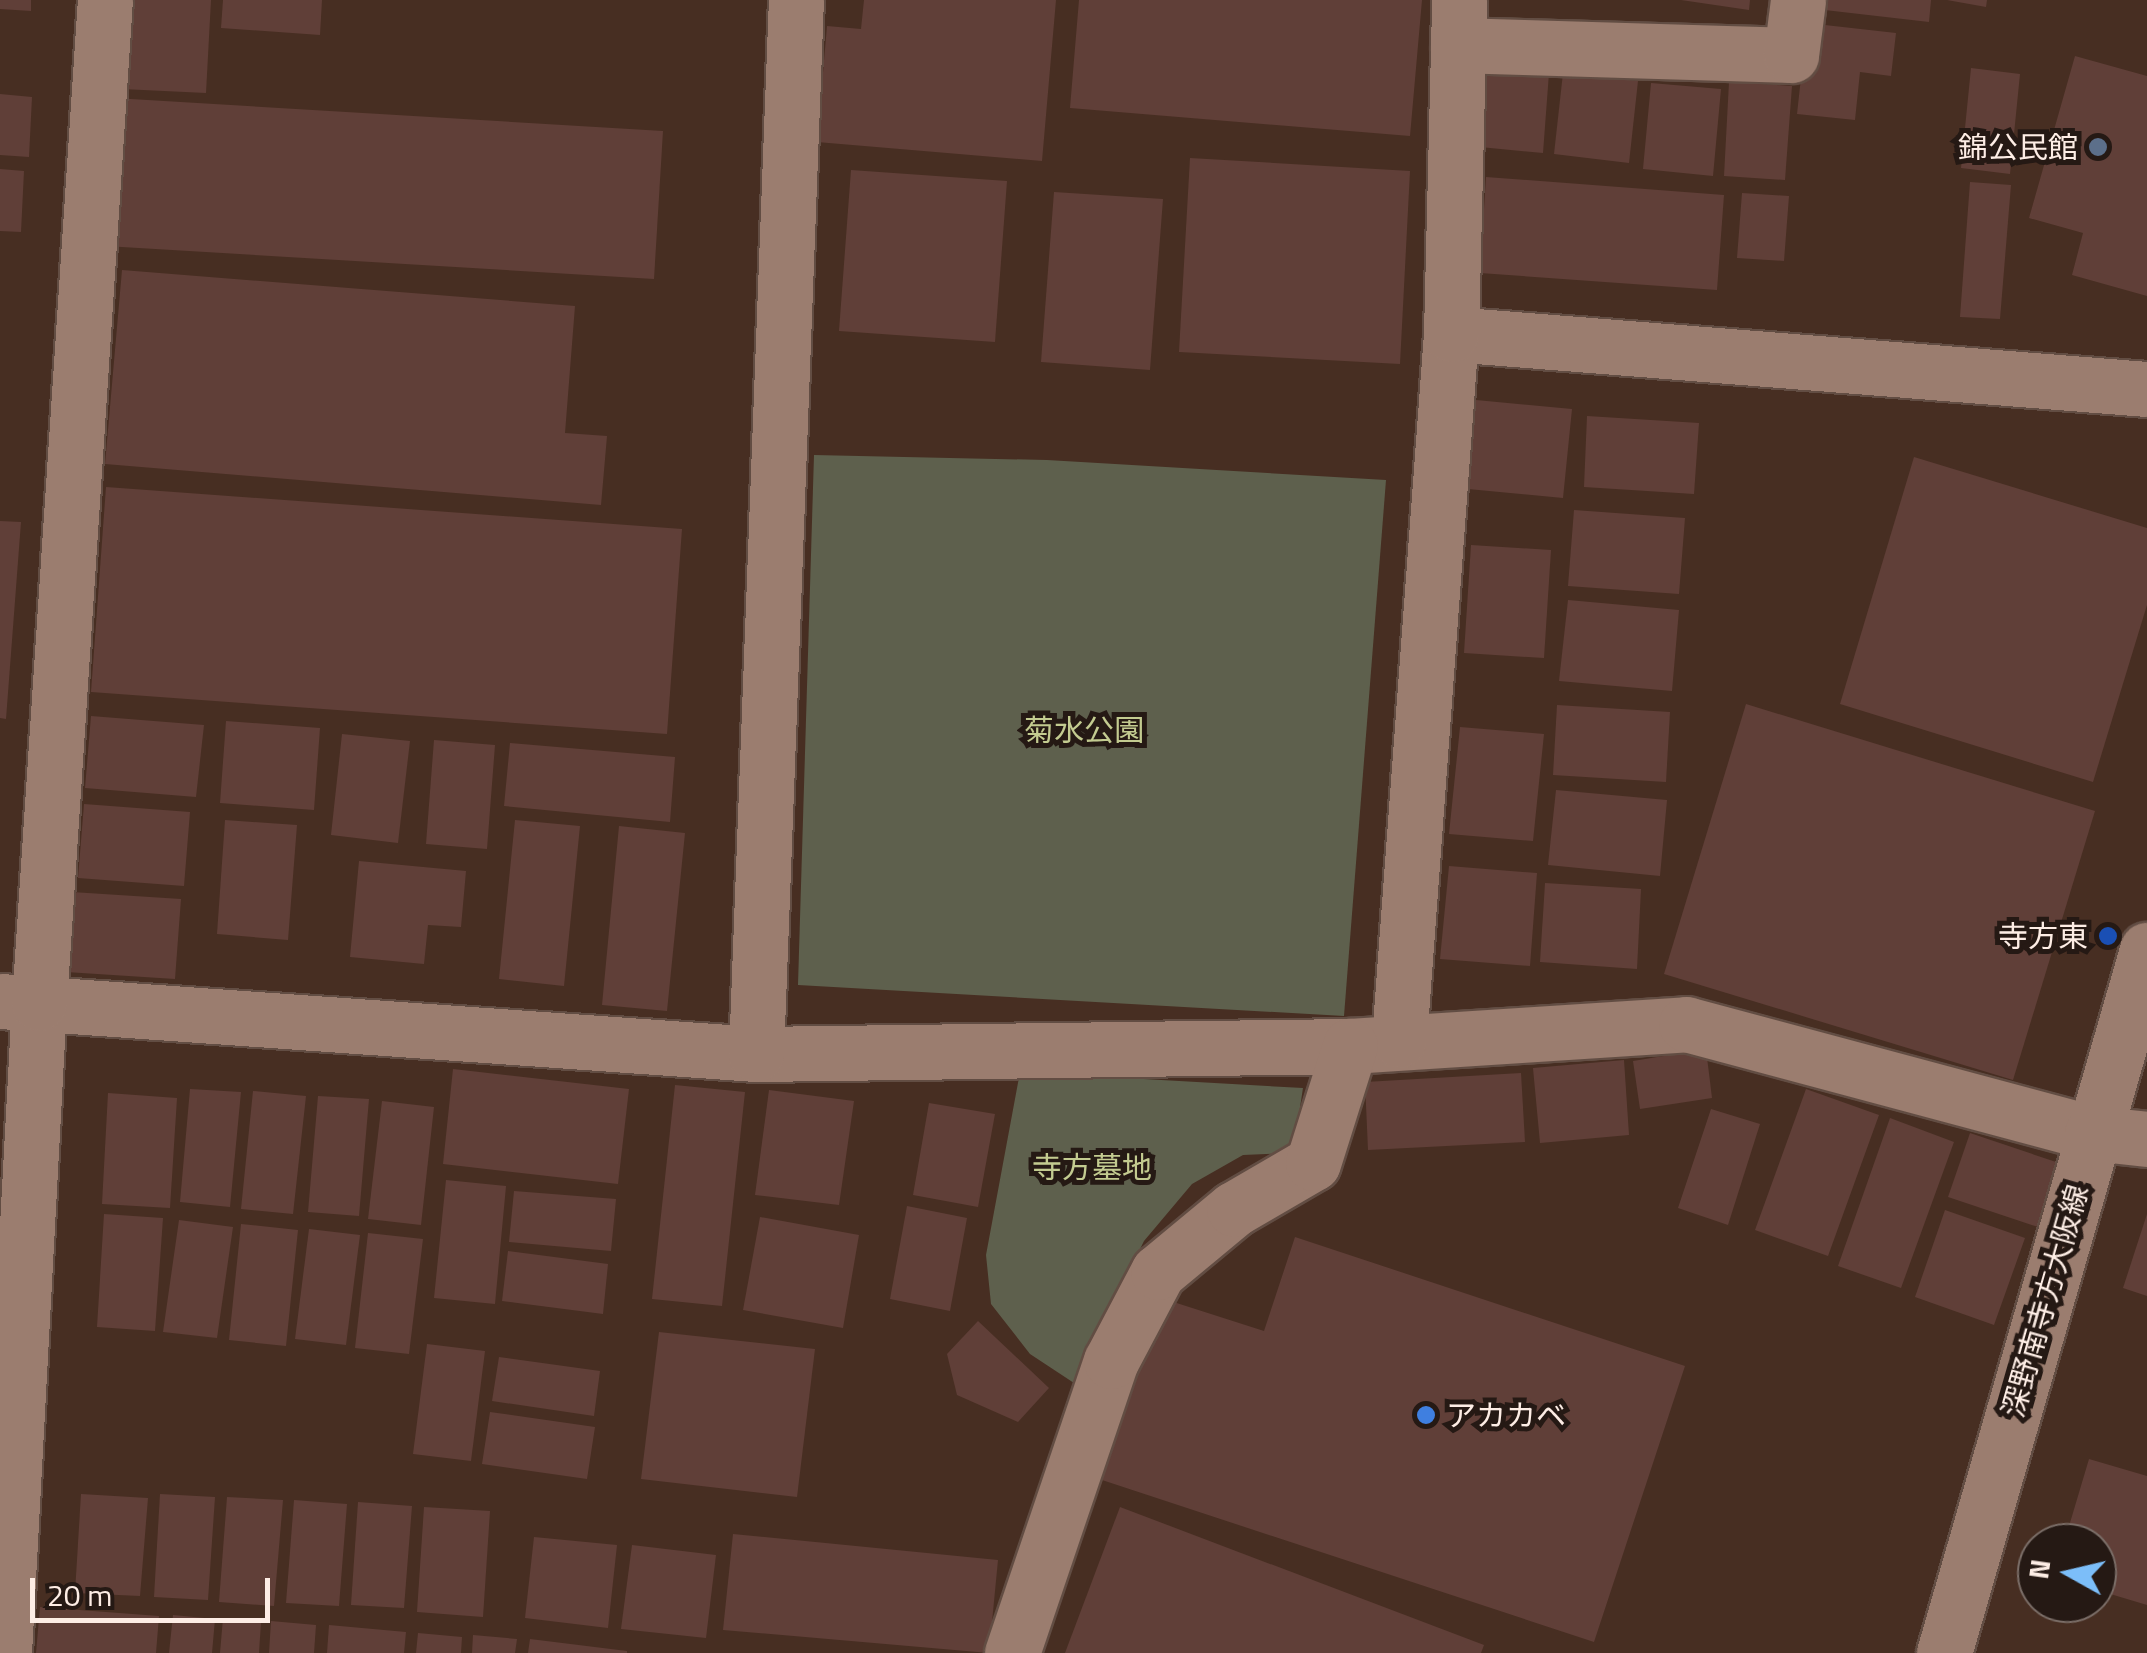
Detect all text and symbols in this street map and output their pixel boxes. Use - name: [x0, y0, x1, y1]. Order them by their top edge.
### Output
- place label: 錦公民館: [1958, 129, 2078, 165]
- marker: 錦公民館: [2087, 136, 2109, 158]
- park label: 菊水公園: [1024, 712, 1144, 748]
- place label: 寺方東: [1998, 918, 2088, 954]
- marker: 寺方東: [2097, 925, 2119, 947]
- park label: 寺方墓地: [1032, 1149, 1152, 1185]
- street label: 深野南寺方大阪線: [1995, 1181, 2095, 1421]
- place label: アカカベ: [1446, 1397, 1566, 1433]
- marker: アカカベ: [1415, 1404, 1437, 1426]
- north arrow: [2017, 1523, 2117, 1623]
- text: N: [2016, 1556, 2061, 1582]
- scale bar: [35, 1558, 275, 1620]
- text: 20 m: [47, 1572, 112, 1618]

